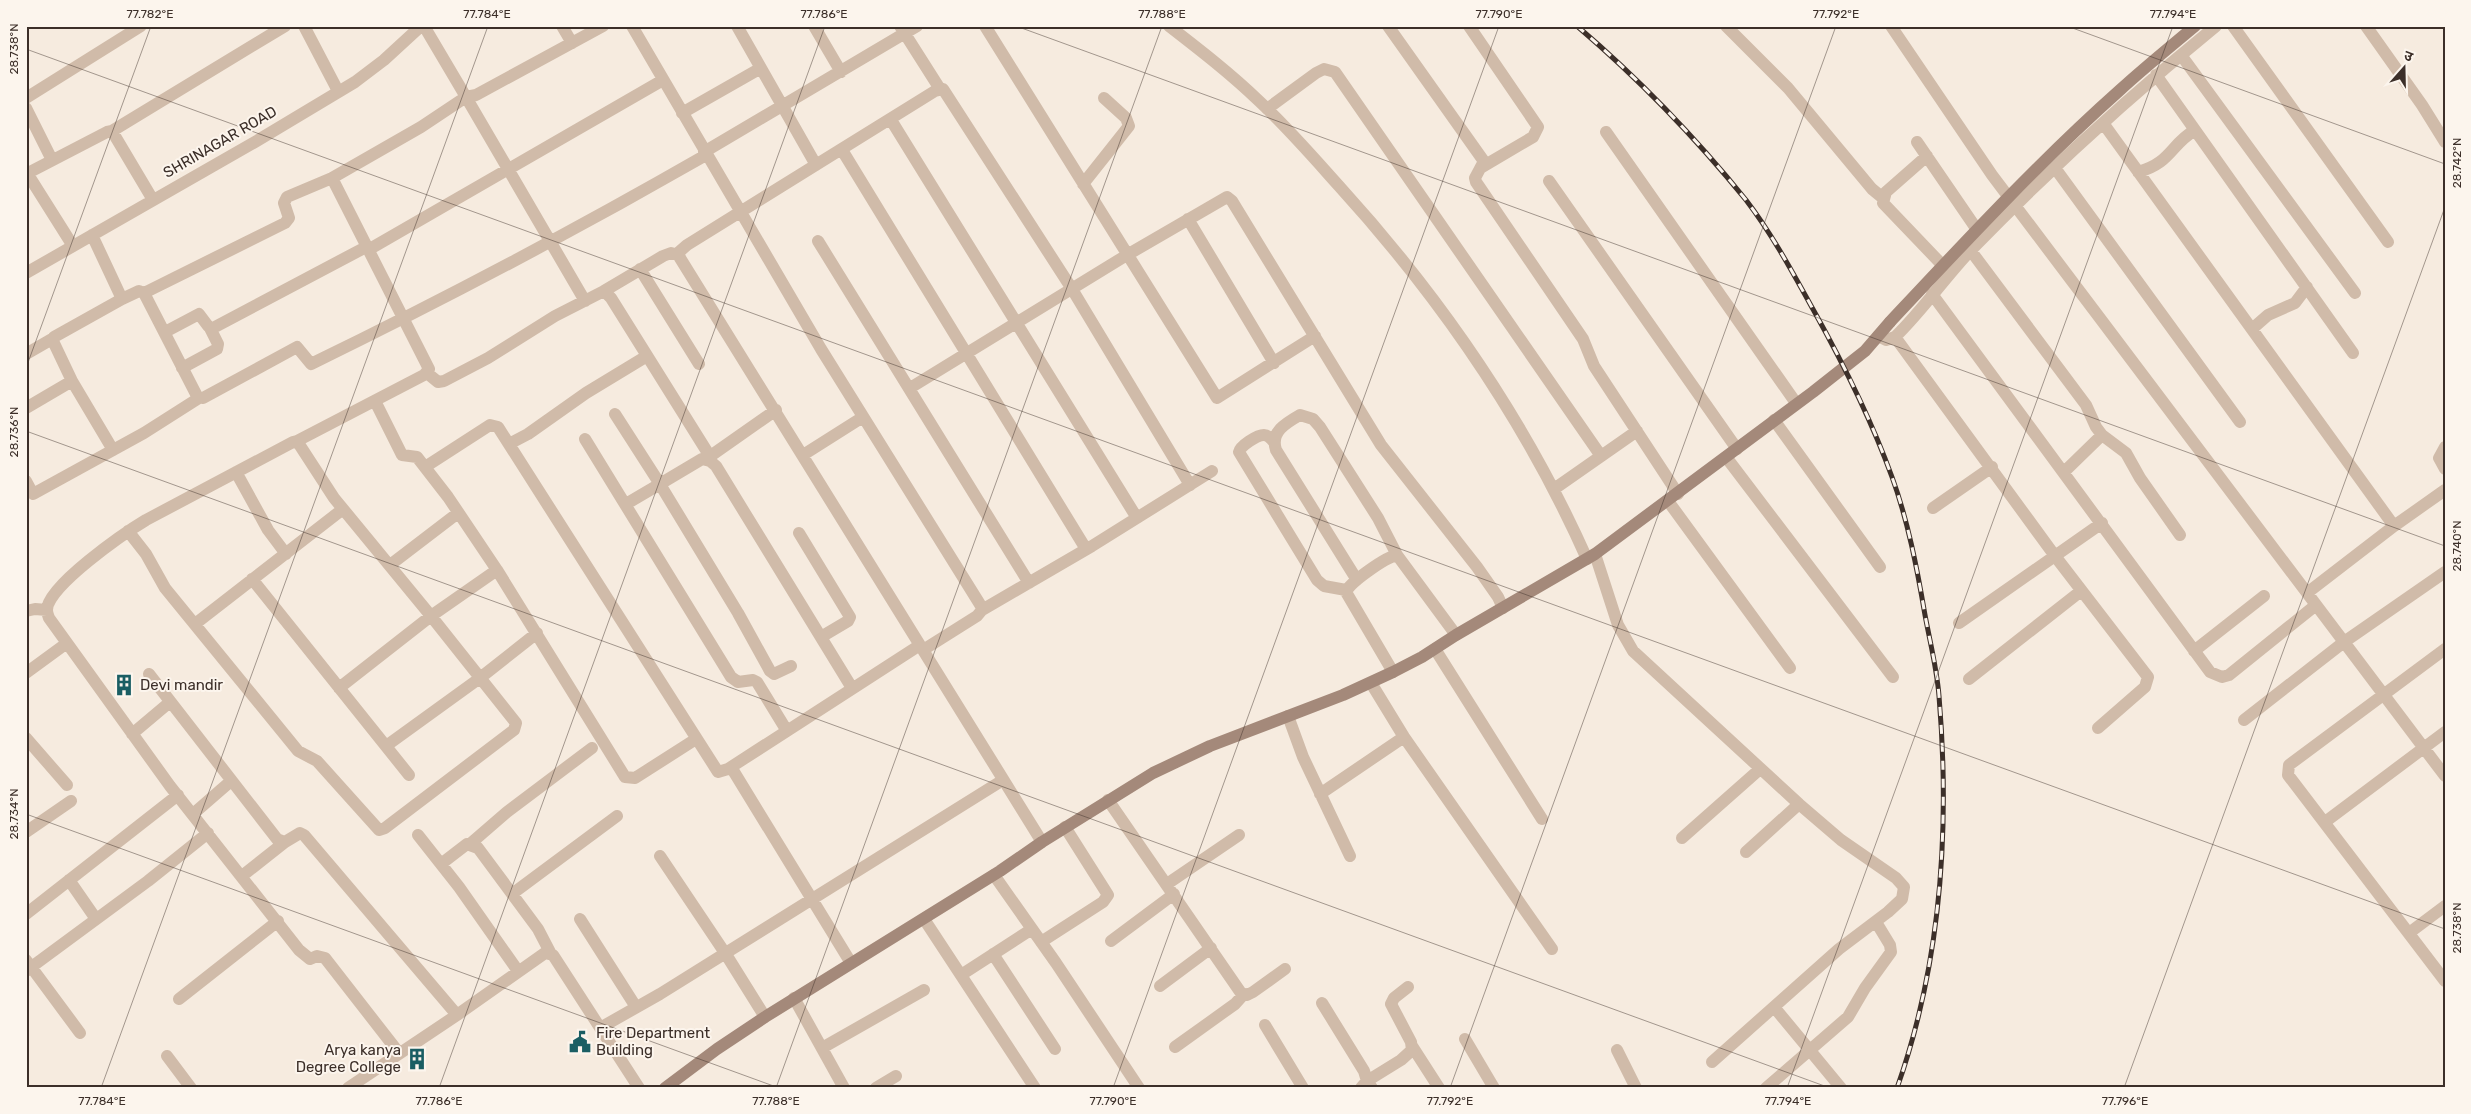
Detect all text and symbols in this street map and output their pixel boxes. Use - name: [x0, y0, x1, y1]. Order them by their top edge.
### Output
- text: 77.782°E: [127, 7, 173, 21]
- text: 77.784°E: [463, 7, 511, 21]
- text: 77.786°E: [800, 7, 848, 21]
- text: 77.788°E: [1138, 7, 1186, 21]
- text: 77.790°E: [1475, 7, 1523, 21]
- text: 77.792°E: [1813, 7, 1859, 21]
- text: 77.794°E: [2150, 7, 2196, 21]
- text: 28.738°N: [7, 23, 21, 75]
- north arrow: [2378, 42, 2428, 92]
- text: उ: [2402, 47, 2416, 66]
- street label: SHRINAGAR ROAD: [160, 102, 280, 182]
- text: 28.742°N: [2450, 138, 2464, 188]
- text: 28.736°N: [7, 407, 21, 457]
- text: 28.740°N: [2450, 520, 2464, 572]
- building icon: Devi mandir: [111, 672, 137, 698]
- place label: Devi mandir: [140, 676, 223, 694]
- text: 28.734°N: [7, 788, 21, 840]
- text: 28.738°N: [2450, 902, 2464, 954]
- place label: Fire Department Building: [596, 1024, 710, 1059]
- public building icon: Fire Department Building: [567, 1029, 593, 1055]
- place label: Arya kanya Degree College: [296, 1041, 401, 1076]
- building icon: Arya kanya Degree College: [404, 1046, 430, 1072]
- text: 77.784°E: [78, 1094, 126, 1108]
- text: 77.786°E: [415, 1094, 463, 1108]
- text: 77.788°E: [752, 1094, 800, 1108]
- text: 77.790°E: [1089, 1094, 1137, 1108]
- text: 77.792°E: [1427, 1094, 1473, 1108]
- text: 77.794°E: [1765, 1094, 1811, 1108]
- text: 77.796°E: [2102, 1094, 2148, 1108]

